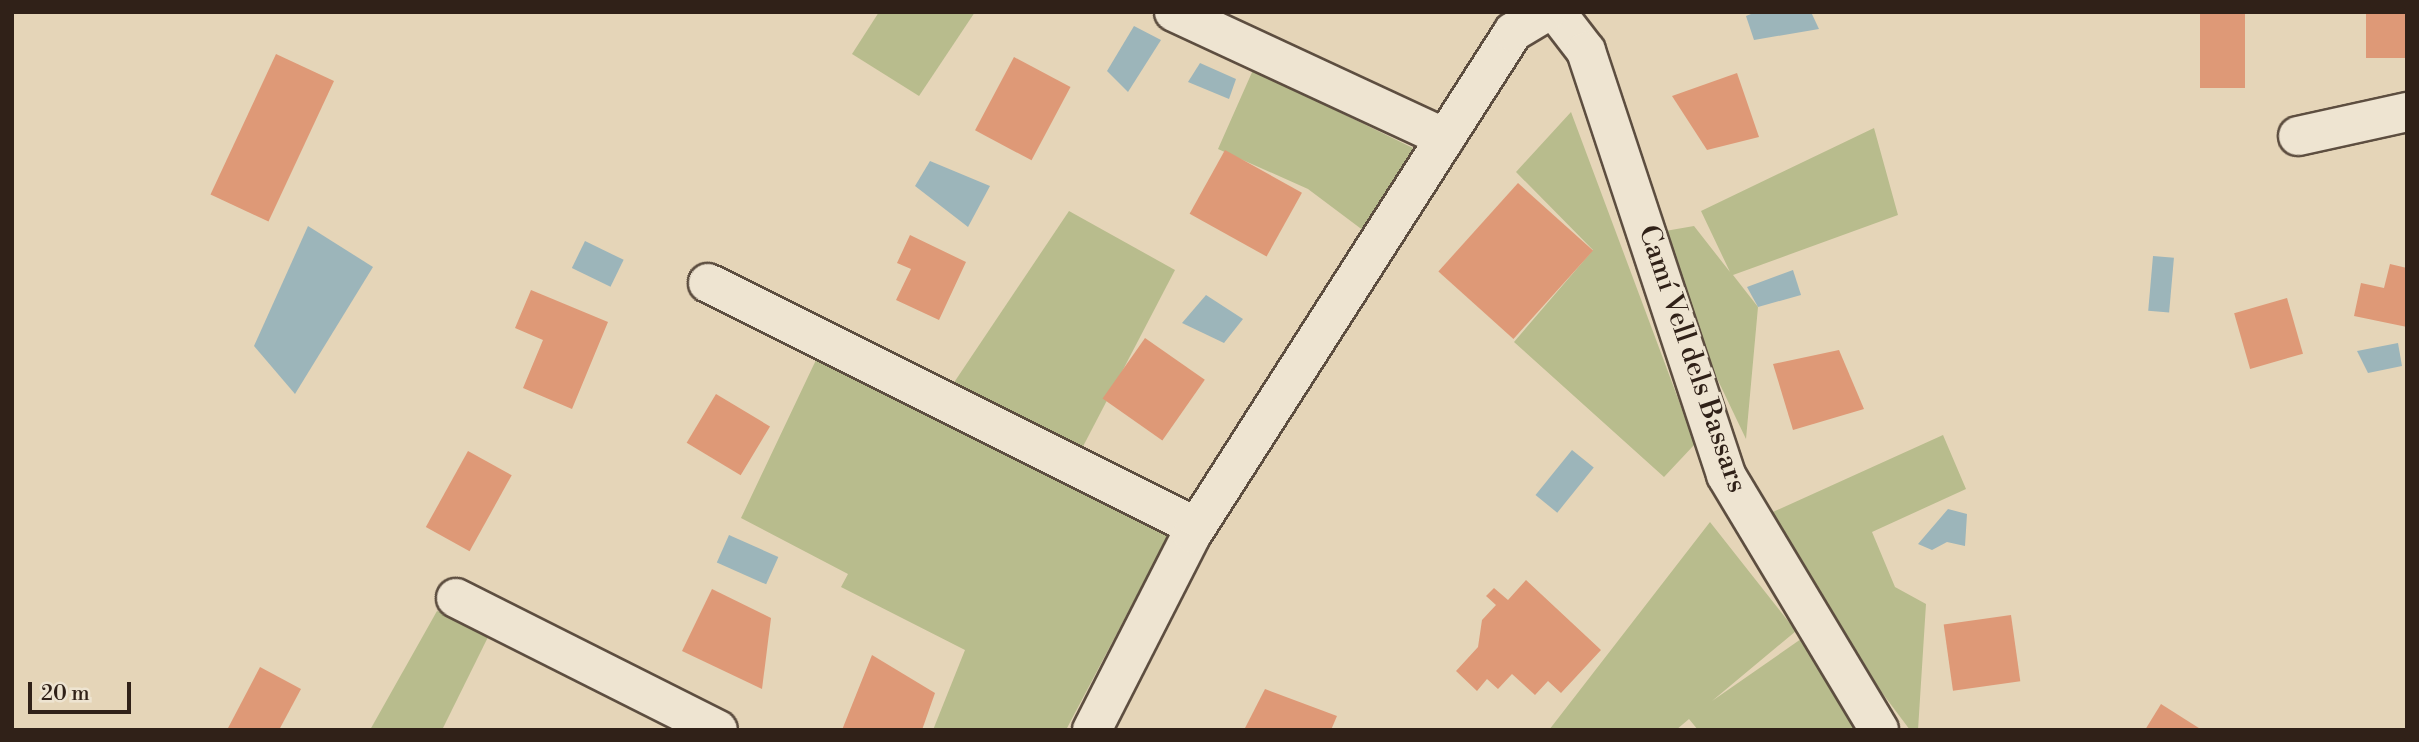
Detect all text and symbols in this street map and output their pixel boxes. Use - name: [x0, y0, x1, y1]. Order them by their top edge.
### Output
- street label: Camí Vell dels Bassars: [1630, 221, 1754, 497]
- scale bar: [32, 668, 135, 712]
- text: 20 m: [41, 681, 90, 707]

